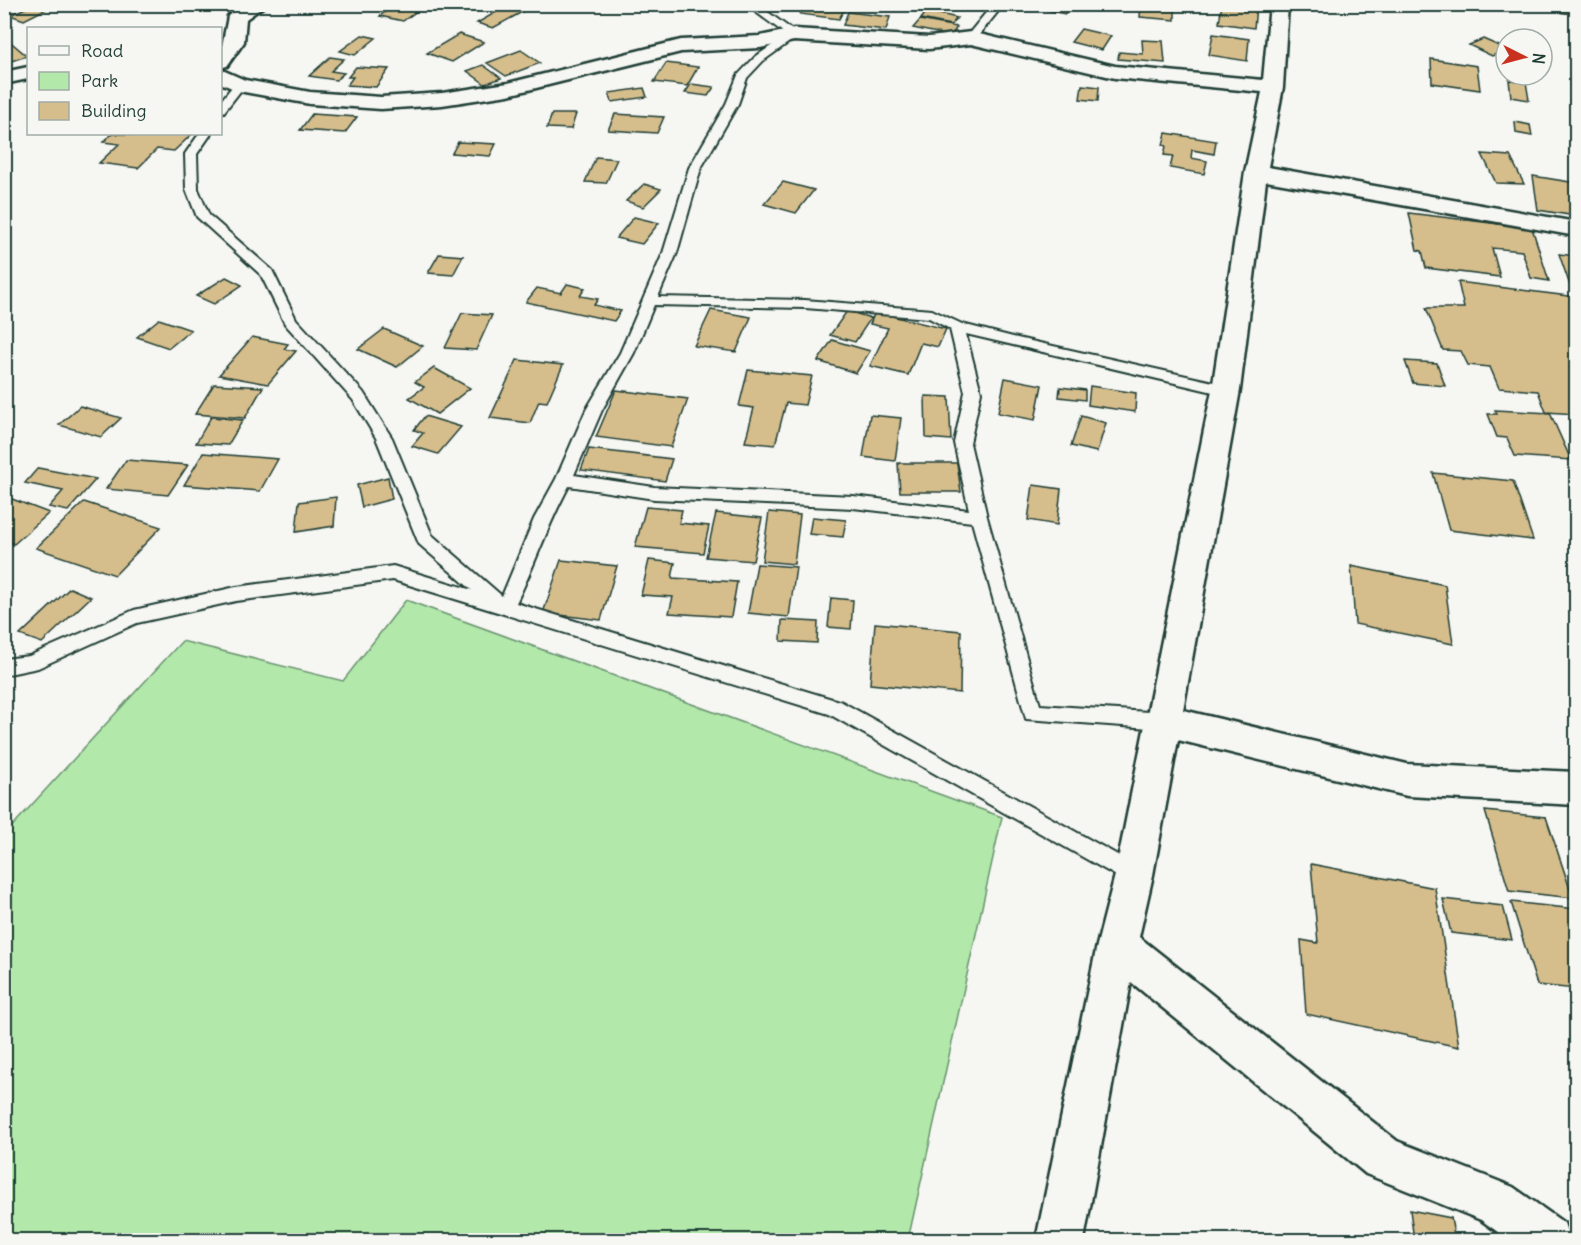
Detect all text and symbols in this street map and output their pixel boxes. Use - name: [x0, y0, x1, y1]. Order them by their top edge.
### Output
- legend: [27, 27, 222, 135]
- north arrow: [1494, 27, 1554, 87]
- text: Road: [81, 39, 124, 62]
- text: N: [1528, 52, 1549, 65]
- text: Park: [81, 69, 118, 92]
- text: Building: [81, 99, 146, 122]

